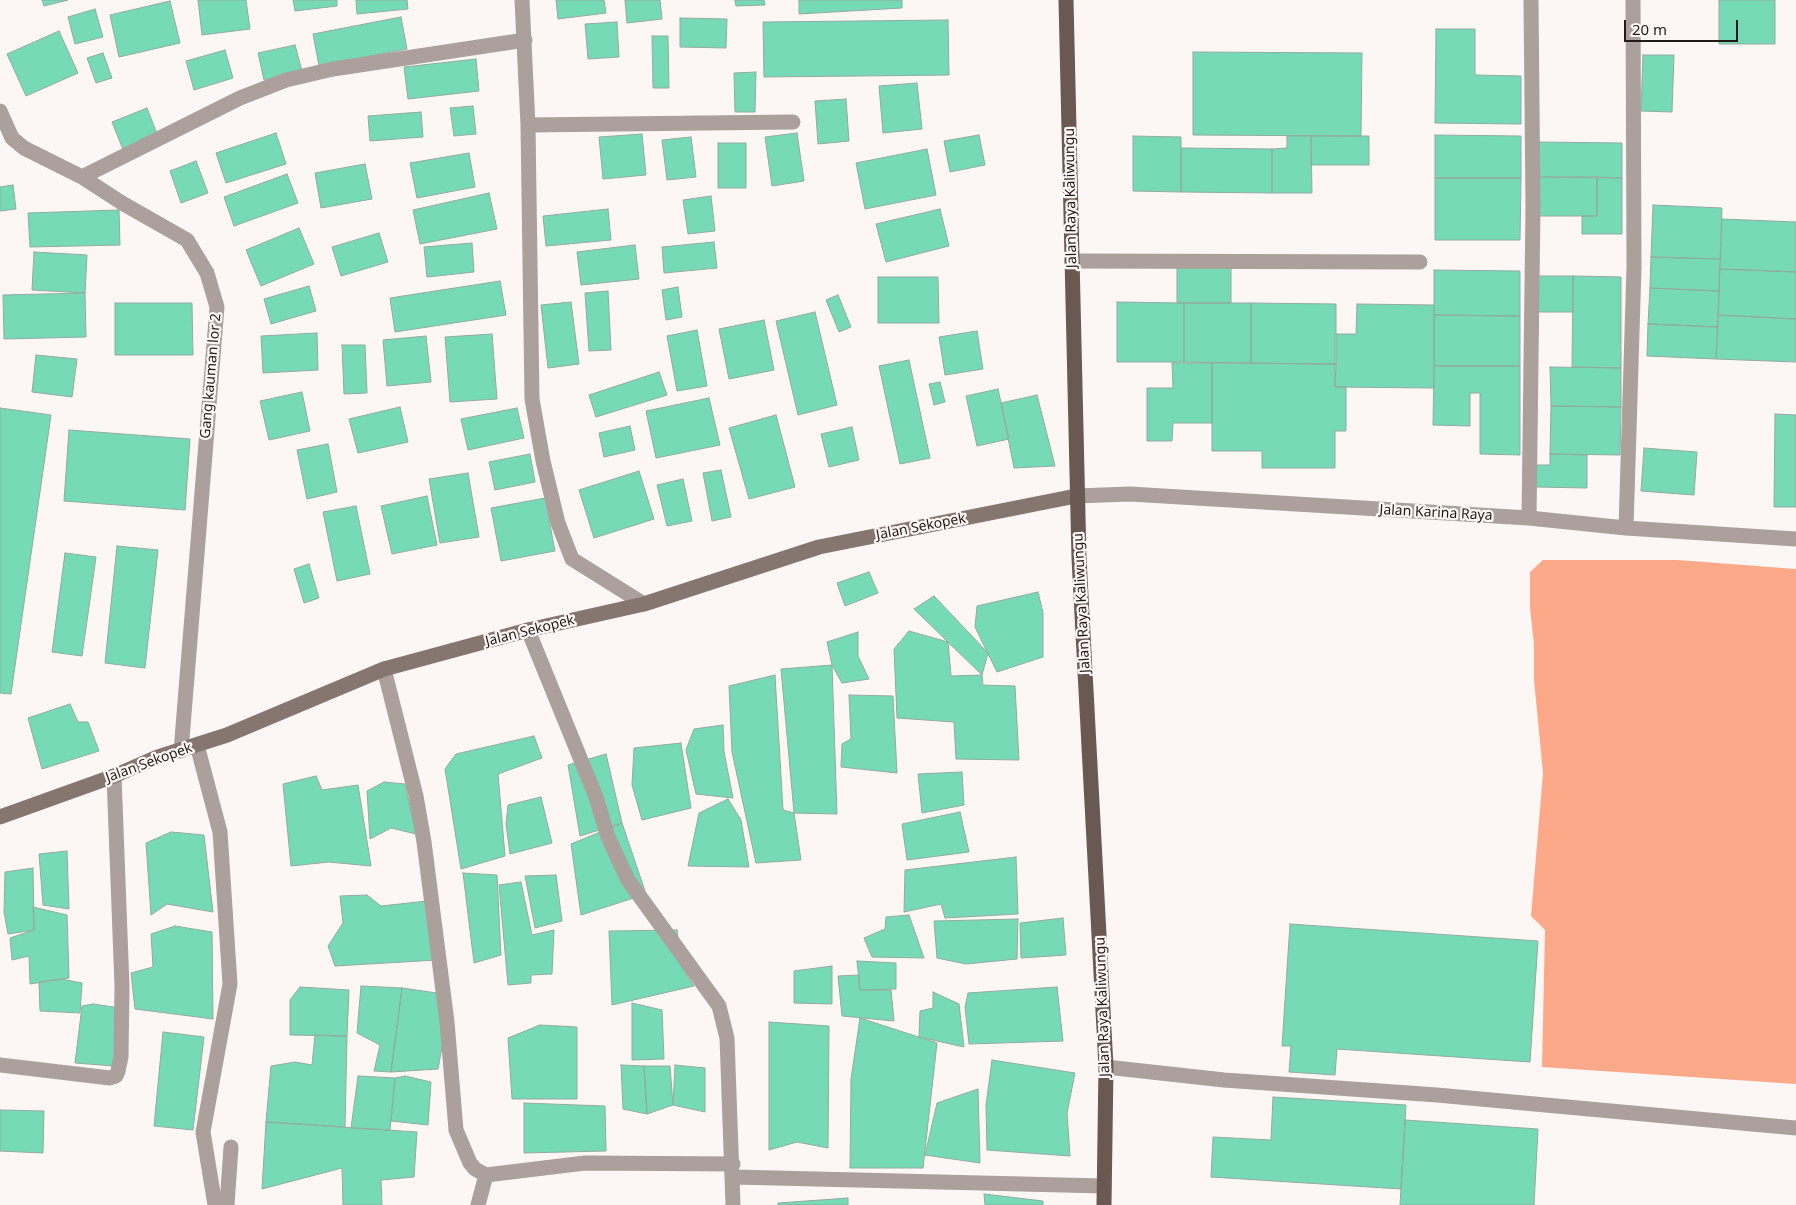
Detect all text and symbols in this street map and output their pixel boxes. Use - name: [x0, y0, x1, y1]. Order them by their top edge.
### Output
- scale bar: [1626, 10, 1740, 42]
- text: 20 m: [1632, 19, 1667, 39]
- street label: Jalan Raya Kaliwungu: [1061, 128, 1081, 268]
- street label: Gang kauman lor 2: [197, 313, 225, 439]
- street label: Jalan Karina Raya: [1379, 502, 1493, 524]
- street label: Jalan Sekopek: [875, 510, 967, 544]
- street label: Jalan Raya Kaliwungu: [1070, 533, 1094, 673]
- street label: Jalan Sekopek: [484, 612, 576, 650]
- street label: Jalan Sekopek: [103, 740, 195, 786]
- street label: Jalan Raya Kaliwungu: [1092, 937, 1114, 1077]

